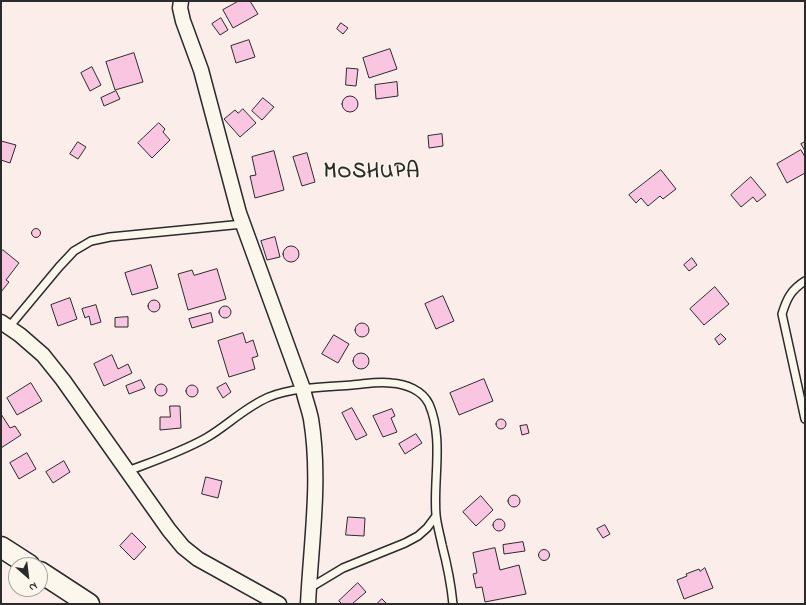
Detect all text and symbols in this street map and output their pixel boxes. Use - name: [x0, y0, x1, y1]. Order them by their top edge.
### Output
- district label: MOSHUPA: [324, 161, 420, 187]
- north arrow: [8, 557, 48, 597]
- text: N: [26, 578, 40, 596]

